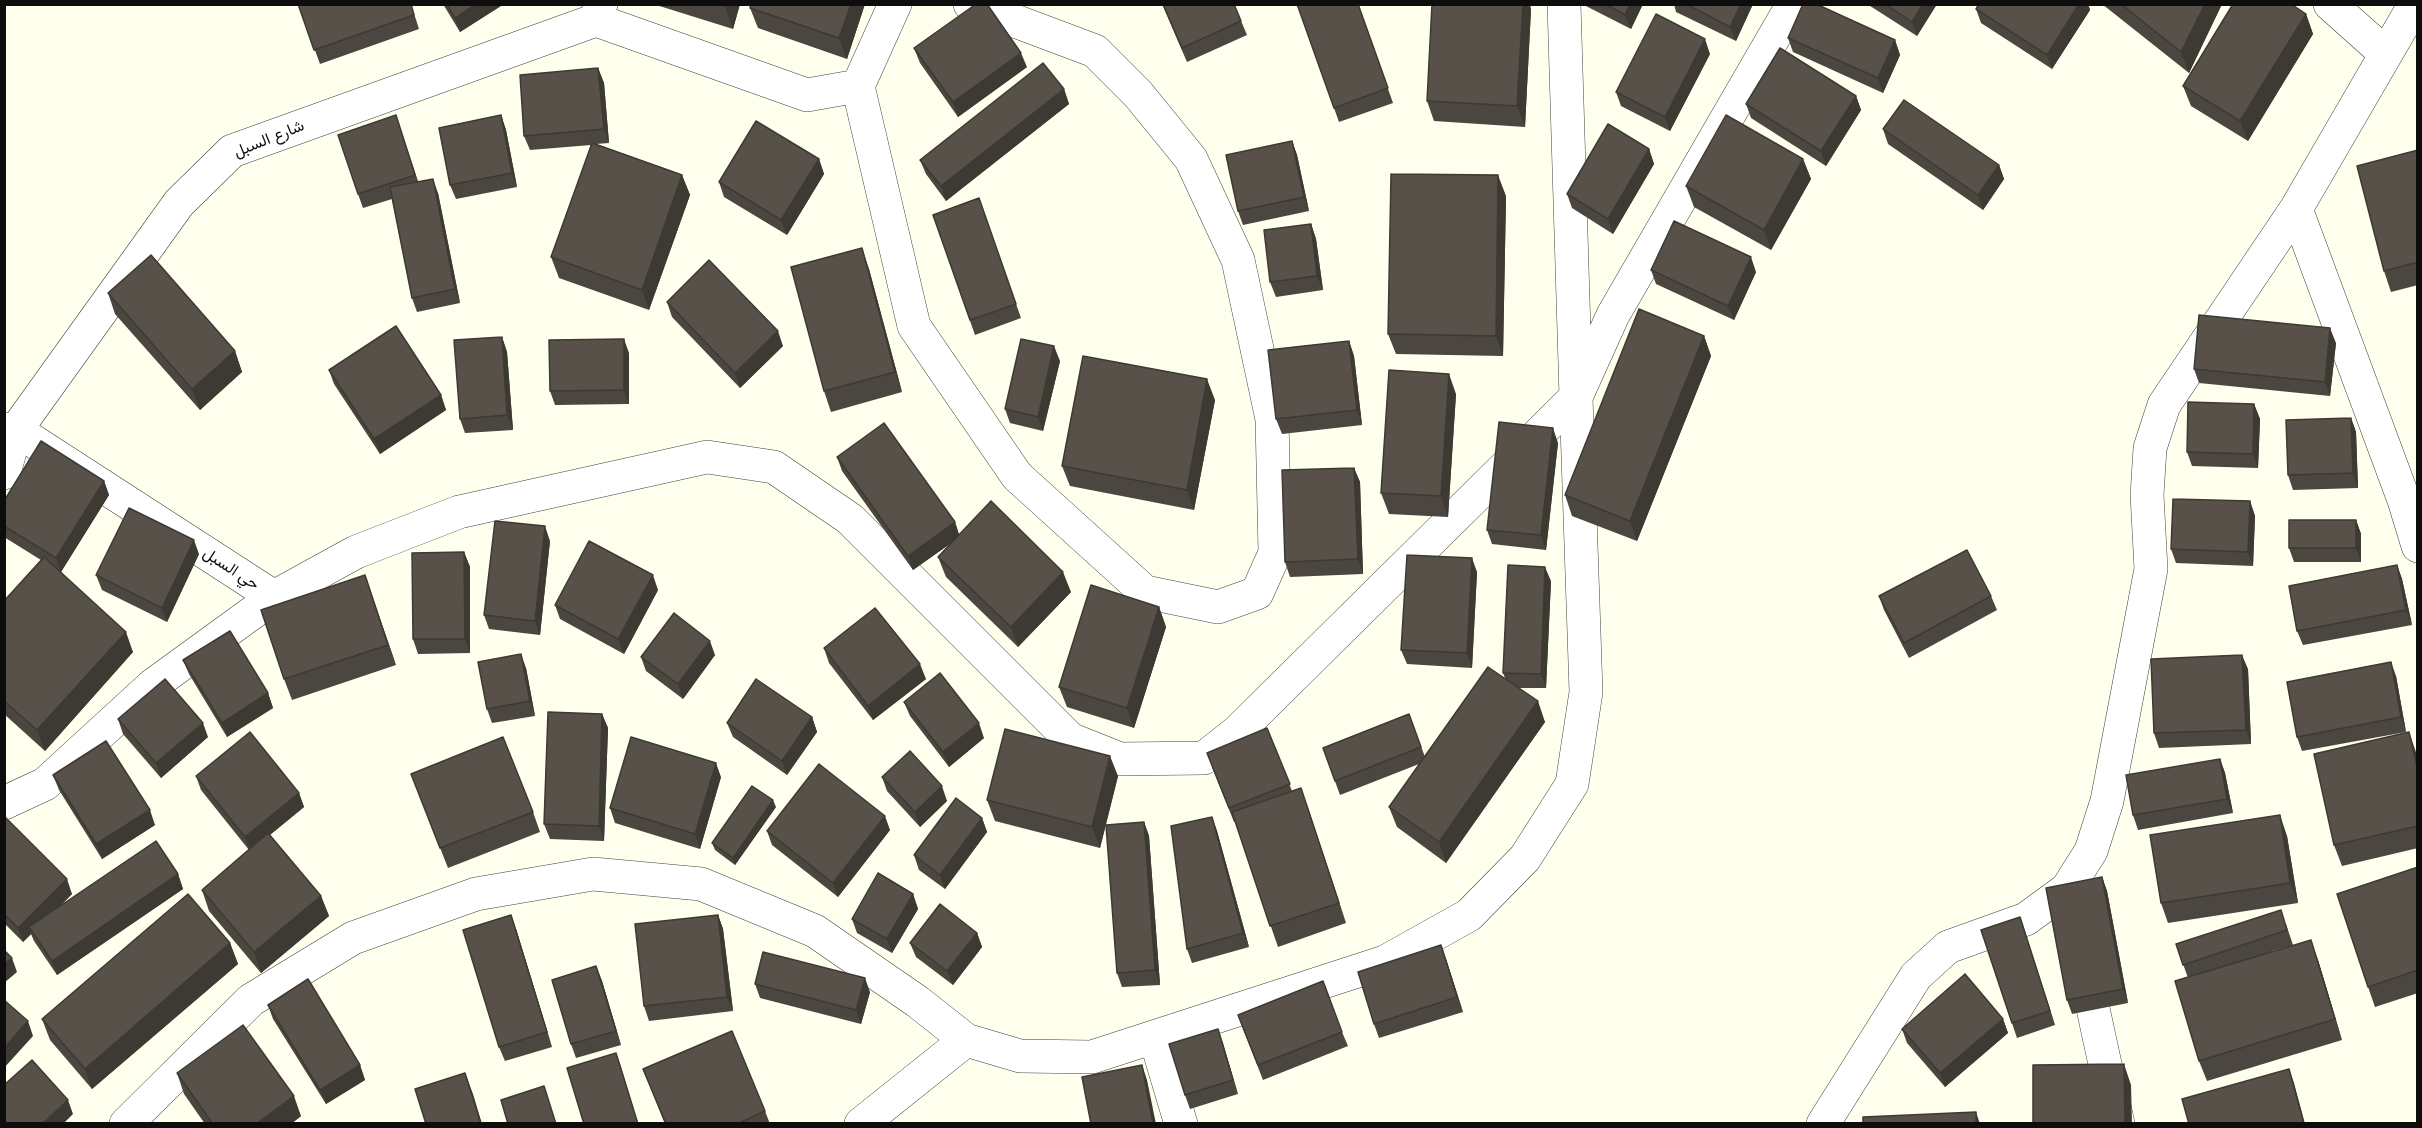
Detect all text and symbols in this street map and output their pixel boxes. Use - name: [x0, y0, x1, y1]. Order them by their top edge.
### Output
- street label: شارع السبل: [231, 116, 307, 162]
- street label: حي السبل: [199, 544, 263, 594]

